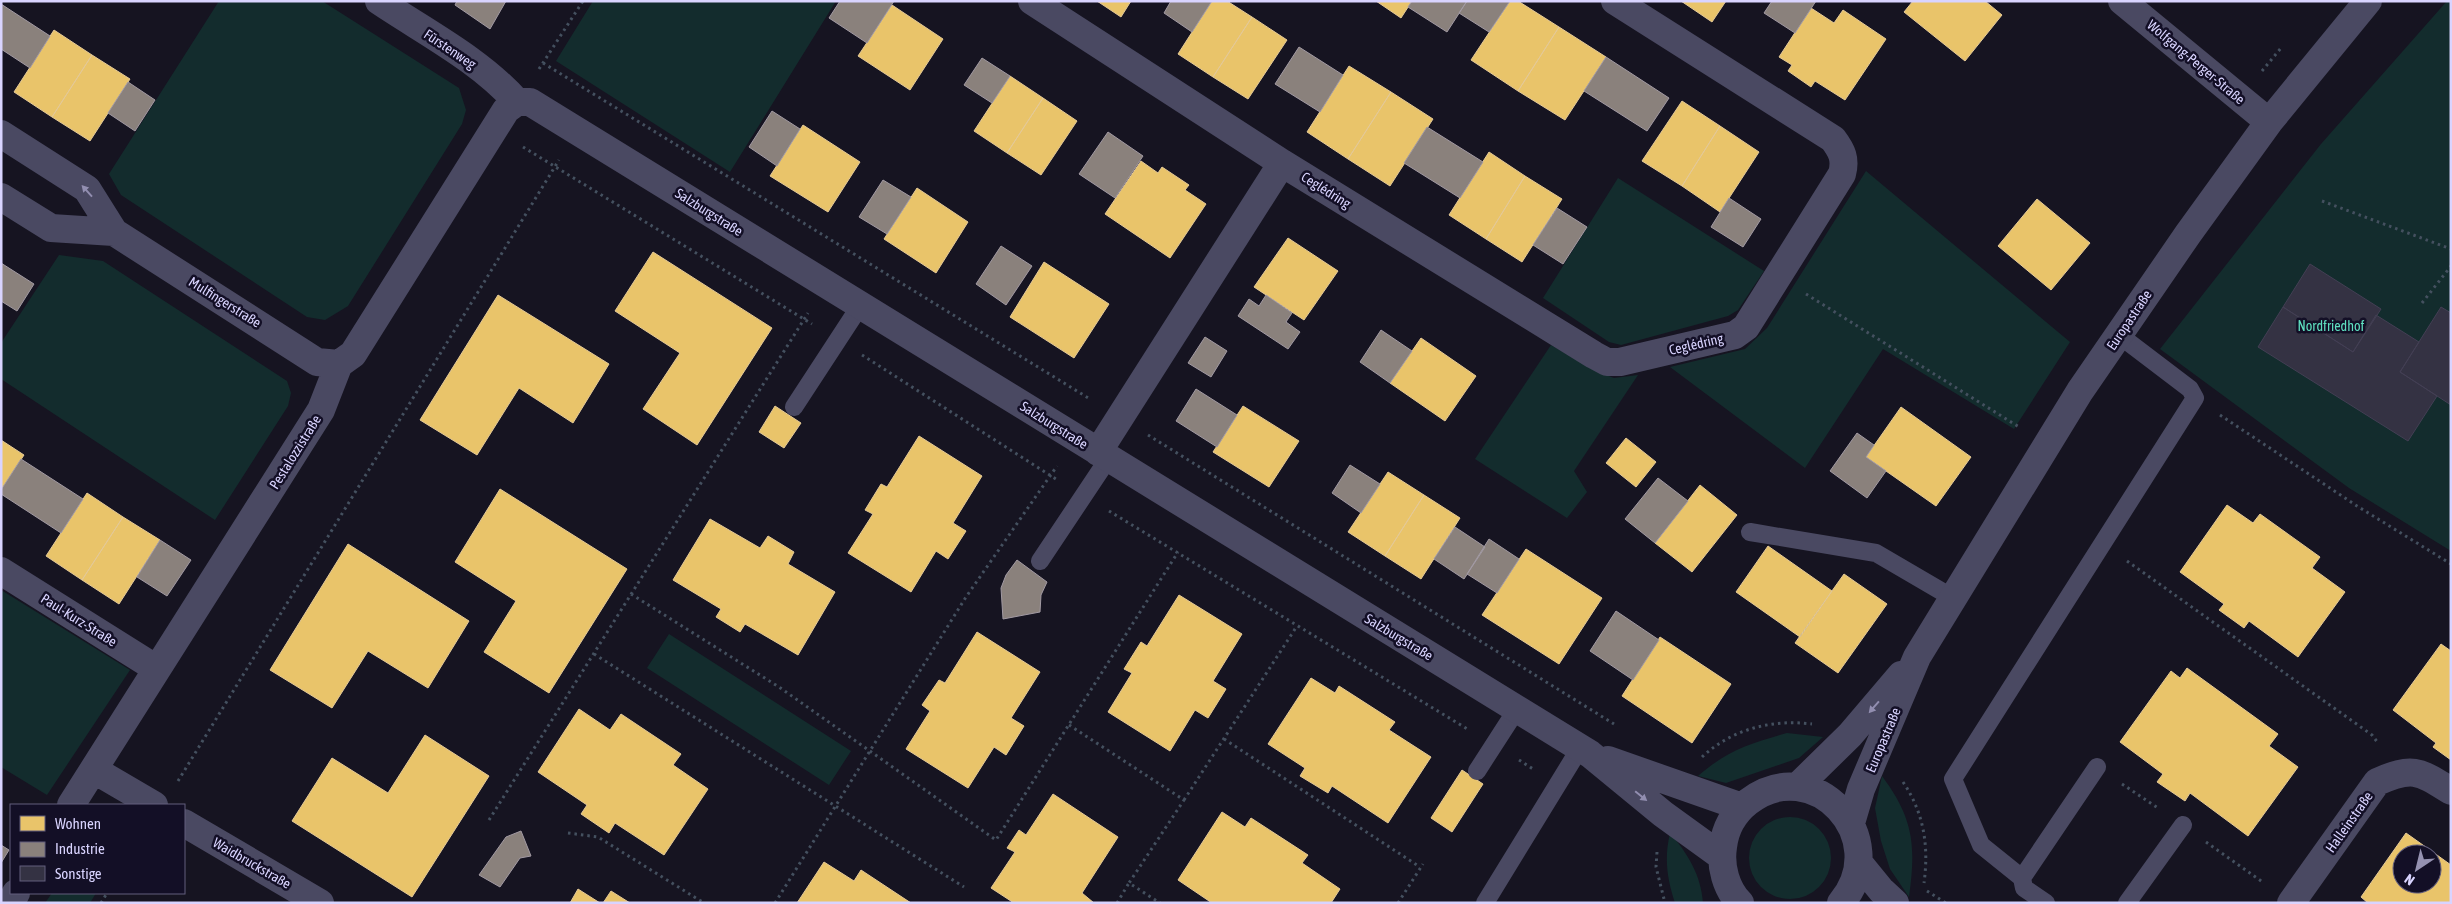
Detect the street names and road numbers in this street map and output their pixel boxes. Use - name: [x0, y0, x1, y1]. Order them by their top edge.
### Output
- street label: Wolfgang-Perger-Straße: [2144, 17, 2248, 107]
- street label: Fürstenweg: [421, 26, 479, 72]
- street label: Ceglédring: [1298, 169, 1354, 211]
- street label: Salzburgstraße: [672, 185, 746, 239]
- street label: Mulfingerstraße: [186, 273, 264, 331]
- street label: Europastraße: [2103, 287, 2155, 353]
- street label: Ceglédring: [1667, 330, 1725, 358]
- street label: Salzburgstraße: [1017, 398, 1091, 452]
- street label: Pestalozzistraße: [266, 412, 324, 492]
- street label: Paul-Kurz-Straße: [38, 590, 120, 650]
- street label: Salzburgstraße: [1362, 610, 1436, 664]
- street label: Europastraße: [1862, 705, 1904, 775]
- street label: Halleinstraße: [2322, 789, 2376, 855]
- street label: Waidbruckstraße: [210, 834, 294, 892]

